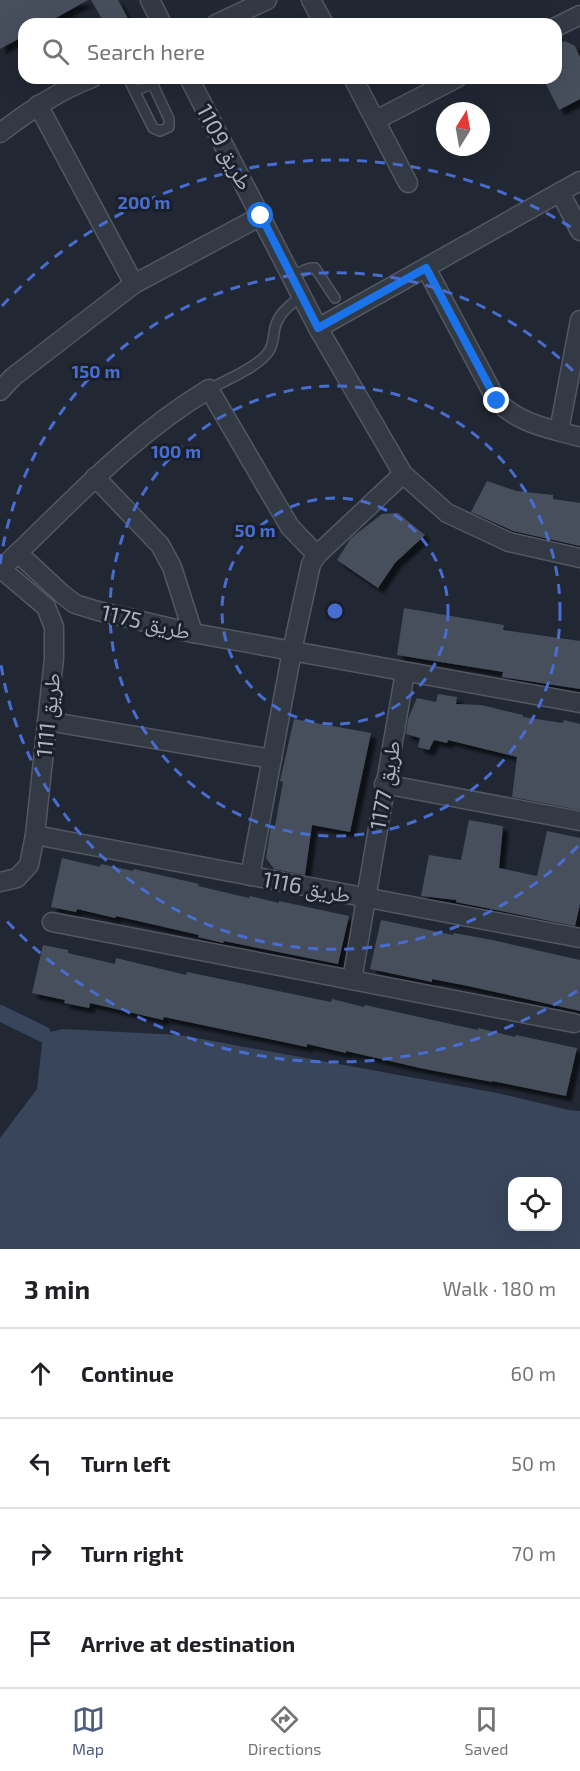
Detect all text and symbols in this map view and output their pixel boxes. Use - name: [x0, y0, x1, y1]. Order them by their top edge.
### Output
- search box: [18, 18, 562, 84]
- icon: search: [39, 35, 72, 68]
- text: Search here: [87, 38, 205, 64]
- street label: طريق 1109: [191, 99, 259, 195]
- north arrow: [436, 102, 490, 156]
- text: 200 m: [118, 191, 170, 213]
- route start: [247, 202, 273, 228]
- text: 150 m: [72, 360, 120, 382]
- route end: [483, 387, 509, 413]
- text: 100 m: [151, 440, 201, 462]
- text: 50 m: [234, 519, 276, 541]
- street label: طريق 1175: [99, 598, 193, 646]
- centre of rings: [325, 601, 345, 621]
- street label: طريق 1111: [30, 671, 66, 759]
- street label: طريق 1177: [363, 738, 407, 832]
- street label: طريق 1116: [261, 865, 353, 909]
- map controls: [508, 1177, 562, 1231]
- button: locate: [508, 1177, 562, 1231]
- text: 3 min: [24, 1273, 90, 1304]
- text: Walk · 180 m: [443, 1276, 556, 1300]
- icon: ahead: [24, 1357, 57, 1390]
- text: Continue: [81, 1360, 174, 1386]
- text: 60 m: [511, 1361, 556, 1385]
- icon: left: [24, 1447, 57, 1480]
- text: Turn left: [81, 1450, 170, 1476]
- text: 50 m: [511, 1451, 556, 1475]
- icon: right: [24, 1537, 57, 1570]
- text: Turn right: [81, 1540, 183, 1566]
- text: 70 m: [512, 1541, 556, 1565]
- icon: arrive: [24, 1627, 57, 1660]
- text: Arrive at destination: [81, 1630, 295, 1656]
- tab: Map: [72, 1703, 105, 1758]
- tab: Directions: [248, 1703, 321, 1758]
- tab: Saved: [465, 1703, 508, 1758]

